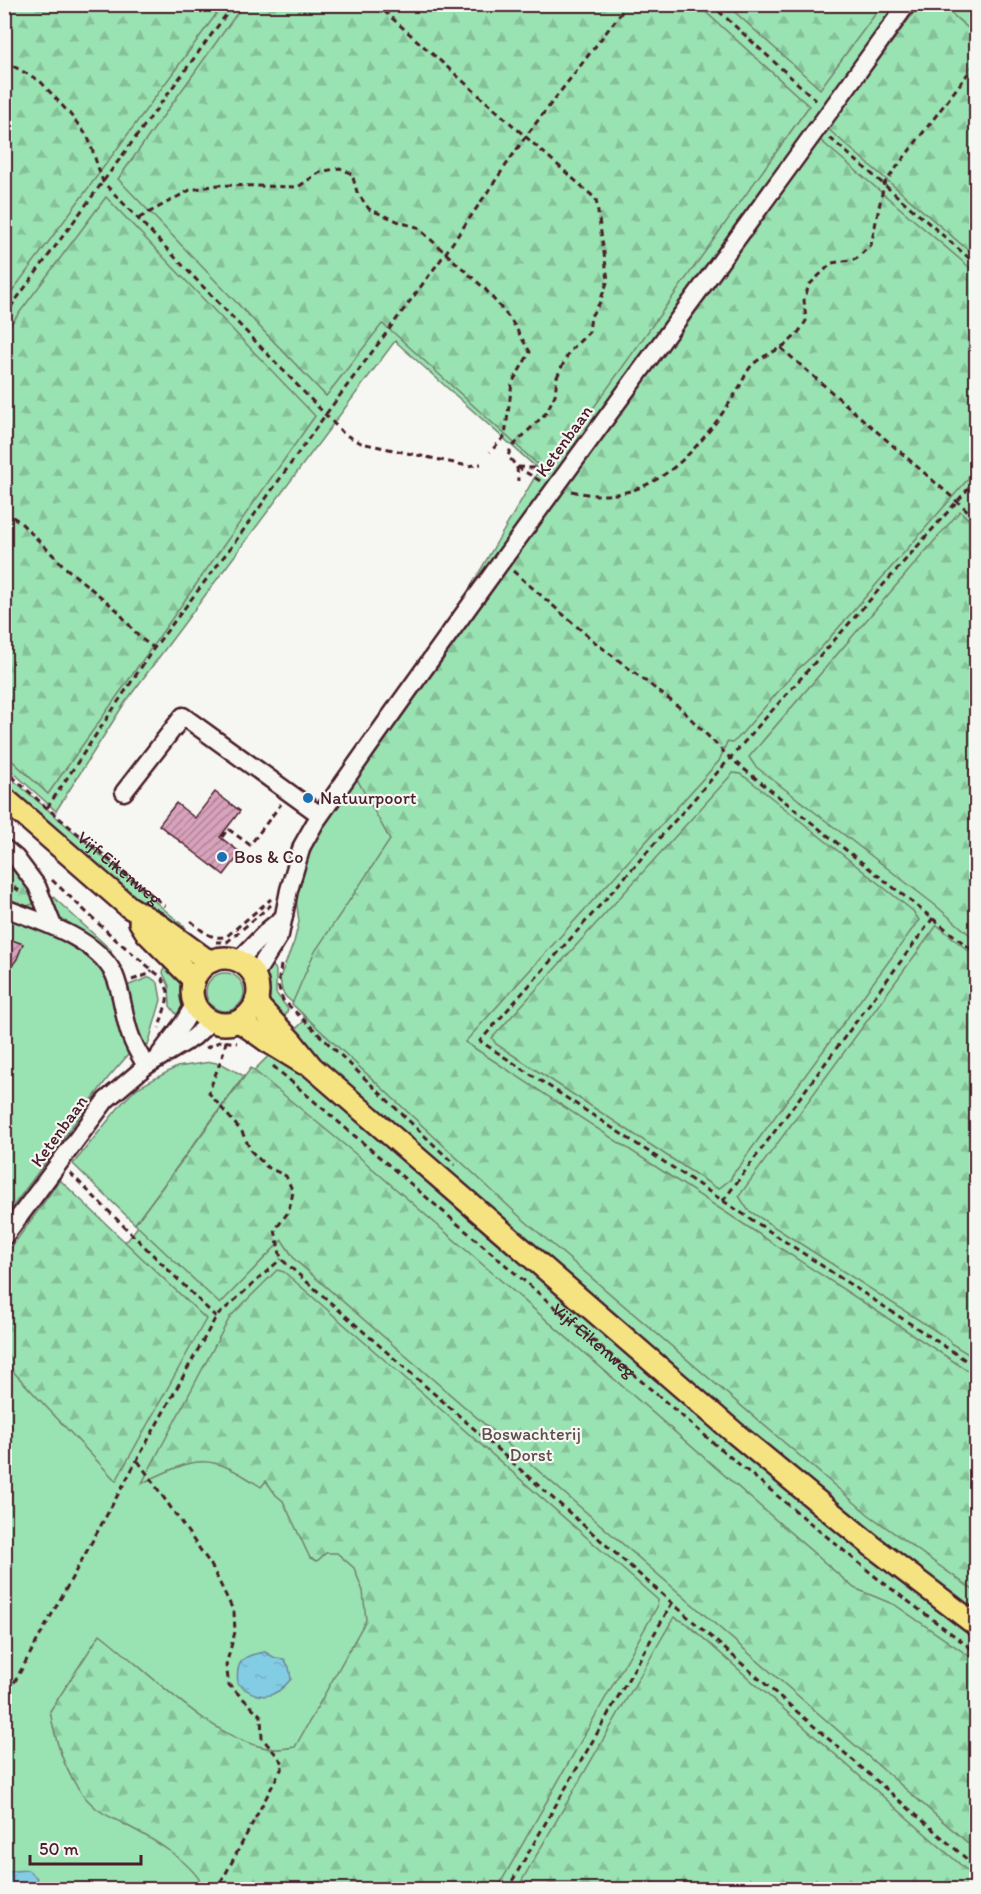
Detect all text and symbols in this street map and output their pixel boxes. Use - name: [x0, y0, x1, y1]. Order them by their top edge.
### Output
- street label: Ketenbaan: [531, 401, 597, 481]
- place label: Natuurpoort: [320, 787, 417, 809]
- marker: Natuurpoort: [301, 791, 315, 805]
- street label: Vijf Eikenweg: [72, 827, 167, 910]
- place label: Bos & Co: [234, 846, 303, 868]
- marker: Bos & Co: [215, 850, 229, 864]
- street label: Ketenbaan: [26, 1091, 92, 1171]
- street label: Vijf Eikenweg: [547, 1298, 641, 1383]
- park label: Boswachterij Dorst: [481, 1423, 581, 1466]
- scale bar: [30, 1828, 141, 1866]
- text: 50 m: [39, 1838, 79, 1860]

